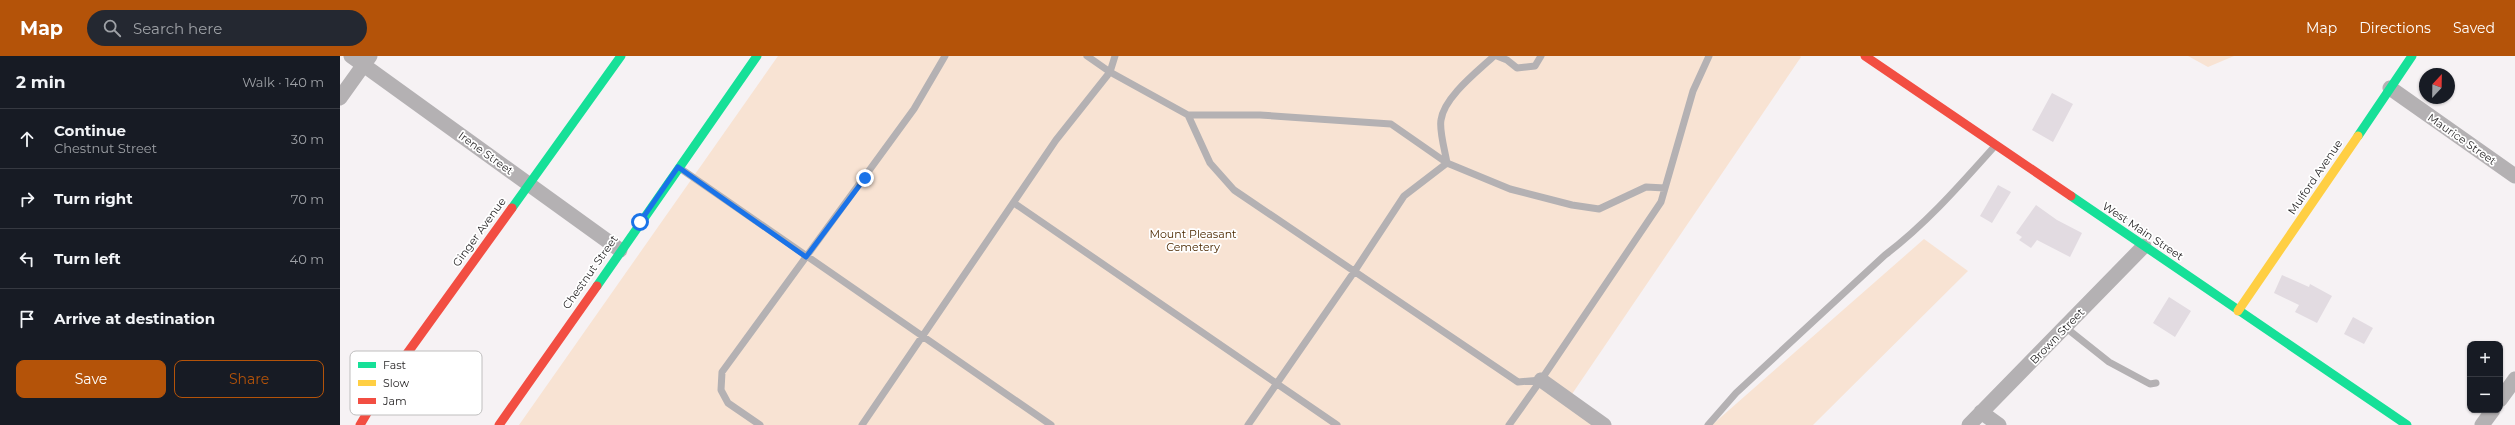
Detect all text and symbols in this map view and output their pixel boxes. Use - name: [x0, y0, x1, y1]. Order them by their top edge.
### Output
- search box: [87, 10, 367, 46]
- text: Map: [20, 17, 63, 40]
- icon: search: [101, 17, 123, 39]
- text: Search here: [133, 19, 222, 38]
- text: Map: [2306, 19, 2337, 37]
- text: Directions: [2359, 19, 2431, 37]
- text: Saved: [2453, 19, 2495, 37]
- north arrow: [2419, 68, 2455, 104]
- text: 2 min: [16, 72, 66, 92]
- text: Walk · 140 m: [242, 74, 324, 90]
- street label: Maurice Street: [2425, 110, 2499, 168]
- text: Continue: [54, 121, 126, 140]
- icon: ahead: [16, 128, 38, 150]
- street label: Irene Street: [456, 128, 517, 178]
- text: 30 m: [291, 131, 324, 147]
- street label: Mulford Avenue: [2285, 137, 2345, 217]
- text: Chestnut Street: [54, 140, 157, 156]
- route end: [856, 169, 874, 187]
- icon: right: [16, 188, 38, 210]
- text: Turn right: [54, 189, 133, 208]
- text: 70 m: [291, 191, 324, 207]
- street label: Ginger Avenue: [449, 194, 509, 269]
- street label: West Main Street: [2100, 199, 2187, 264]
- route start: [631, 213, 649, 231]
- park label: Mount Pleasant Cemetery: [1149, 227, 1237, 254]
- street label: Chestnut Street: [559, 232, 621, 312]
- icon: left: [16, 248, 38, 270]
- text: Turn left: [54, 249, 121, 268]
- text: 40 m: [290, 251, 324, 267]
- street label: Brown Street: [2027, 305, 2088, 367]
- icon: arrive: [16, 308, 38, 330]
- text: Arrive at destination: [54, 309, 215, 328]
- map controls: [2467, 341, 2503, 413]
- button: +: [2467, 341, 2503, 377]
- legend: [350, 351, 482, 415]
- text: Fast: [383, 358, 407, 372]
- button: Save: [16, 360, 166, 398]
- button: Share: [174, 360, 324, 398]
- text: Slow: [383, 376, 409, 390]
- button: −: [2467, 377, 2503, 413]
- text: Jam: [382, 394, 407, 408]

